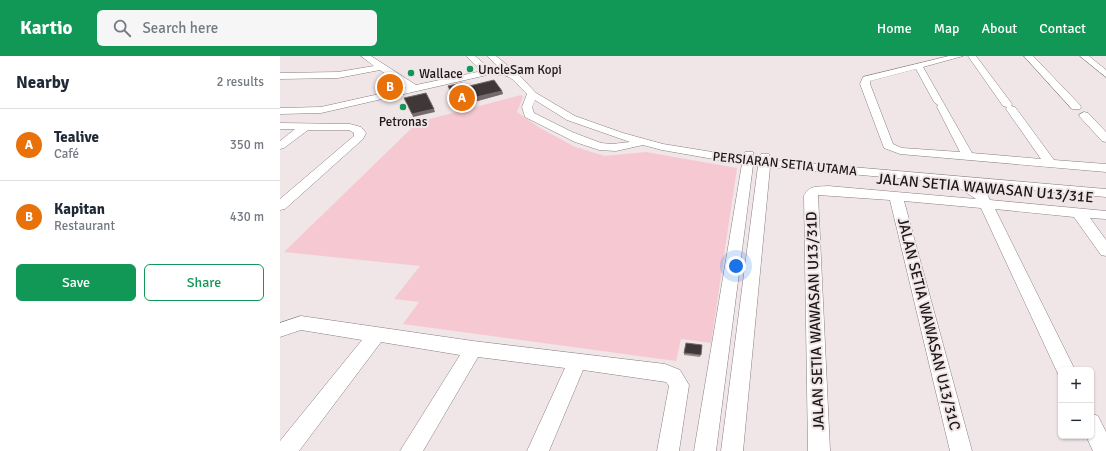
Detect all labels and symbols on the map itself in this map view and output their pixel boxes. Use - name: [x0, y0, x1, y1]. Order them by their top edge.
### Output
- place label: UncleSam Kopi: [478, 62, 562, 78]
- marker: UncleSam Kopi: [465, 64, 475, 74]
- place label: Wallace: [419, 66, 463, 82]
- marker: Wallace: [406, 68, 416, 78]
- pin: B: [377, 72, 403, 102]
- pin: A: [449, 83, 475, 113]
- marker: Petronas: [398, 102, 408, 112]
- place label: Petronas: [379, 114, 428, 130]
- street label: PERSIARAN SETIA UTAMA: [712, 148, 858, 180]
- street label: JALAN SETIA WAWASAN U13/31E: [876, 170, 1094, 206]
- street label: JALAN SETIA WAWASAN U13/31D: [802, 211, 828, 431]
- street label: JALAN SETIA WAWASAN U13/31C: [894, 216, 964, 432]
- your location: [726, 256, 746, 276]

